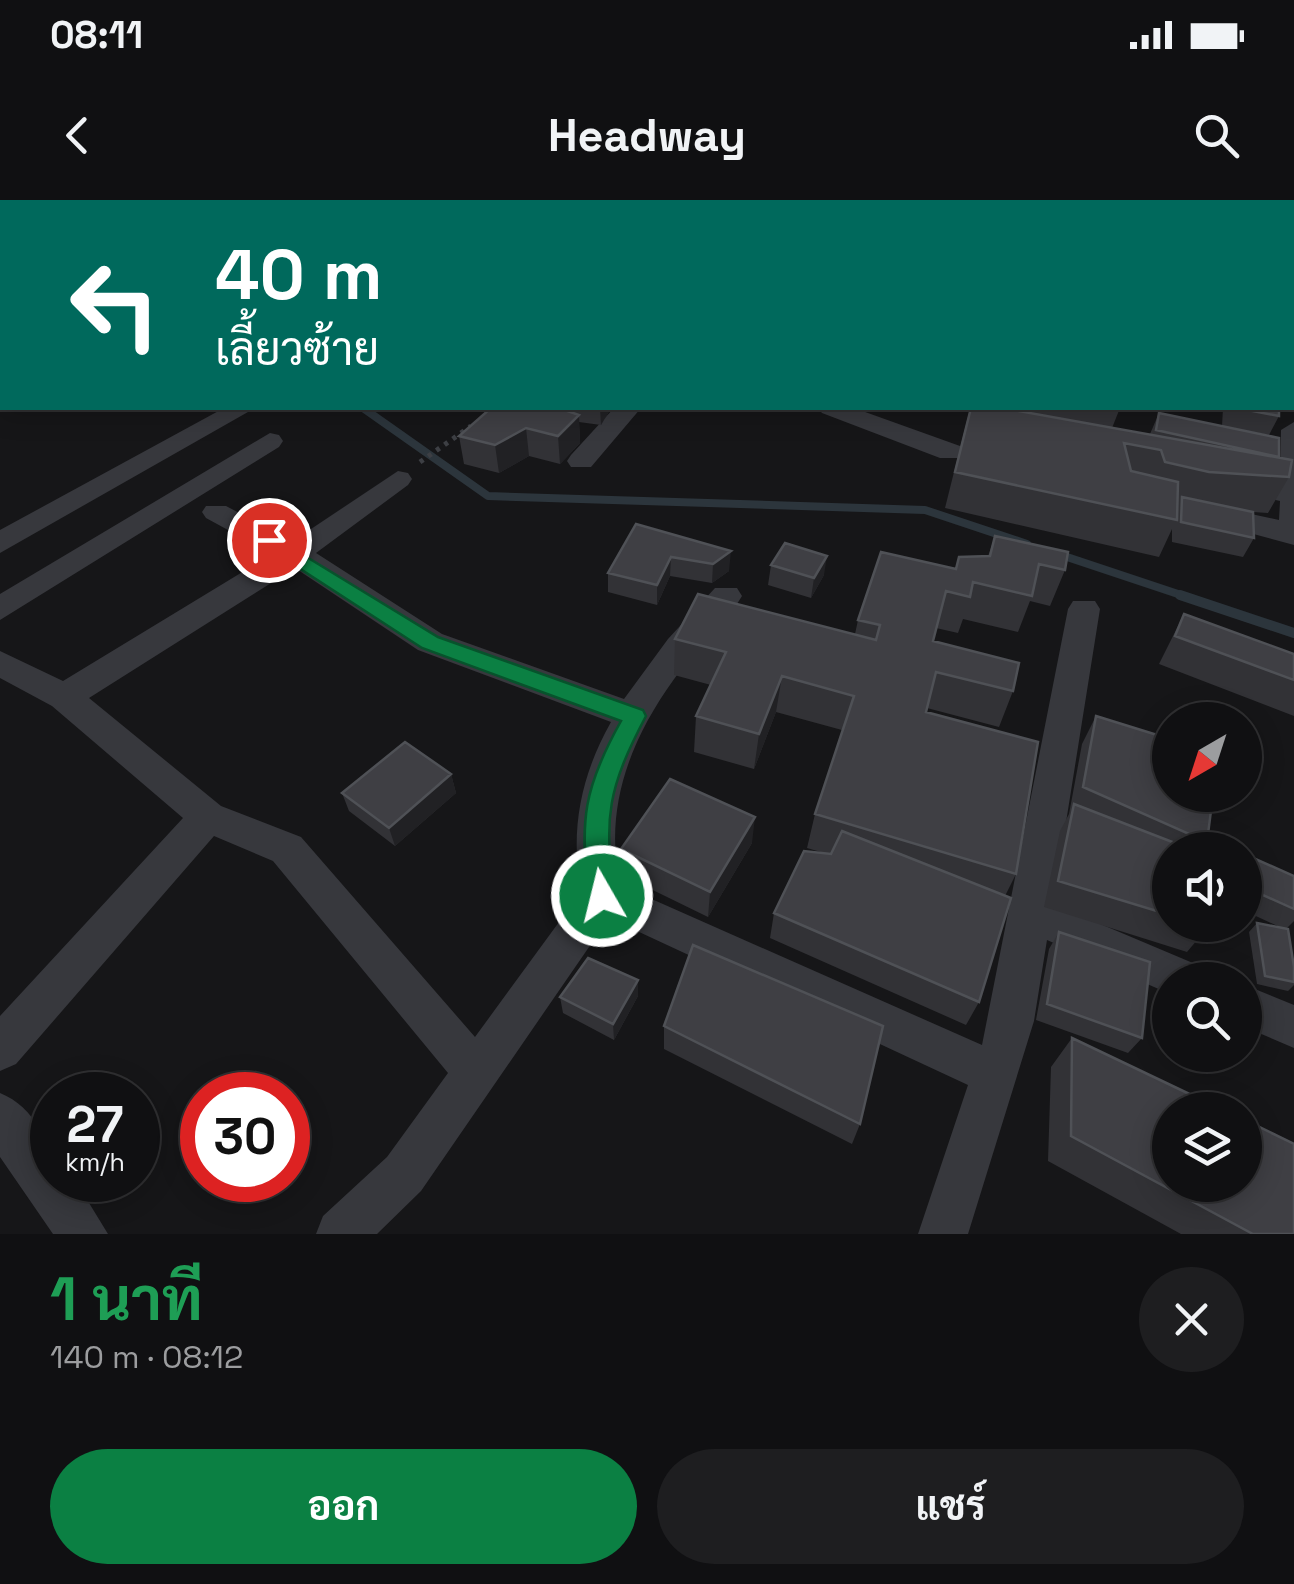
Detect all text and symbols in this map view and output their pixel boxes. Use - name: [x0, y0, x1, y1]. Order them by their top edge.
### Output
- text: 08:11: [50, 11, 143, 59]
- text: Headway: [548, 107, 746, 164]
- icon: back: [50, 108, 105, 163]
- icon: search: [1189, 108, 1244, 163]
- text: 40 m: [215, 230, 382, 319]
- icon: left: [50, 240, 180, 370]
- text: เลี้ยวซ้าย: [215, 321, 379, 378]
- pin: [227, 498, 312, 583]
- icon: arrive: [242, 513, 297, 568]
- north arrow: [1152, 702, 1262, 812]
- map controls: [1152, 702, 1262, 1202]
- button: sound: [1152, 832, 1262, 942]
- position arrow: [550, 844, 654, 948]
- button: search: [1152, 962, 1262, 1072]
- speed limit sign: 30: [180, 1072, 310, 1202]
- button: layers: [1152, 1092, 1262, 1202]
- text: 27: [67, 1093, 123, 1157]
- text: km/h: [65, 1146, 125, 1178]
- text: 1 นาที: [50, 1261, 203, 1338]
- button: close: [1139, 1267, 1244, 1372]
- text: 140 m · 08:12: [50, 1337, 243, 1377]
- button: ออก: [50, 1449, 637, 1564]
- button: แชร์: [657, 1449, 1244, 1564]

